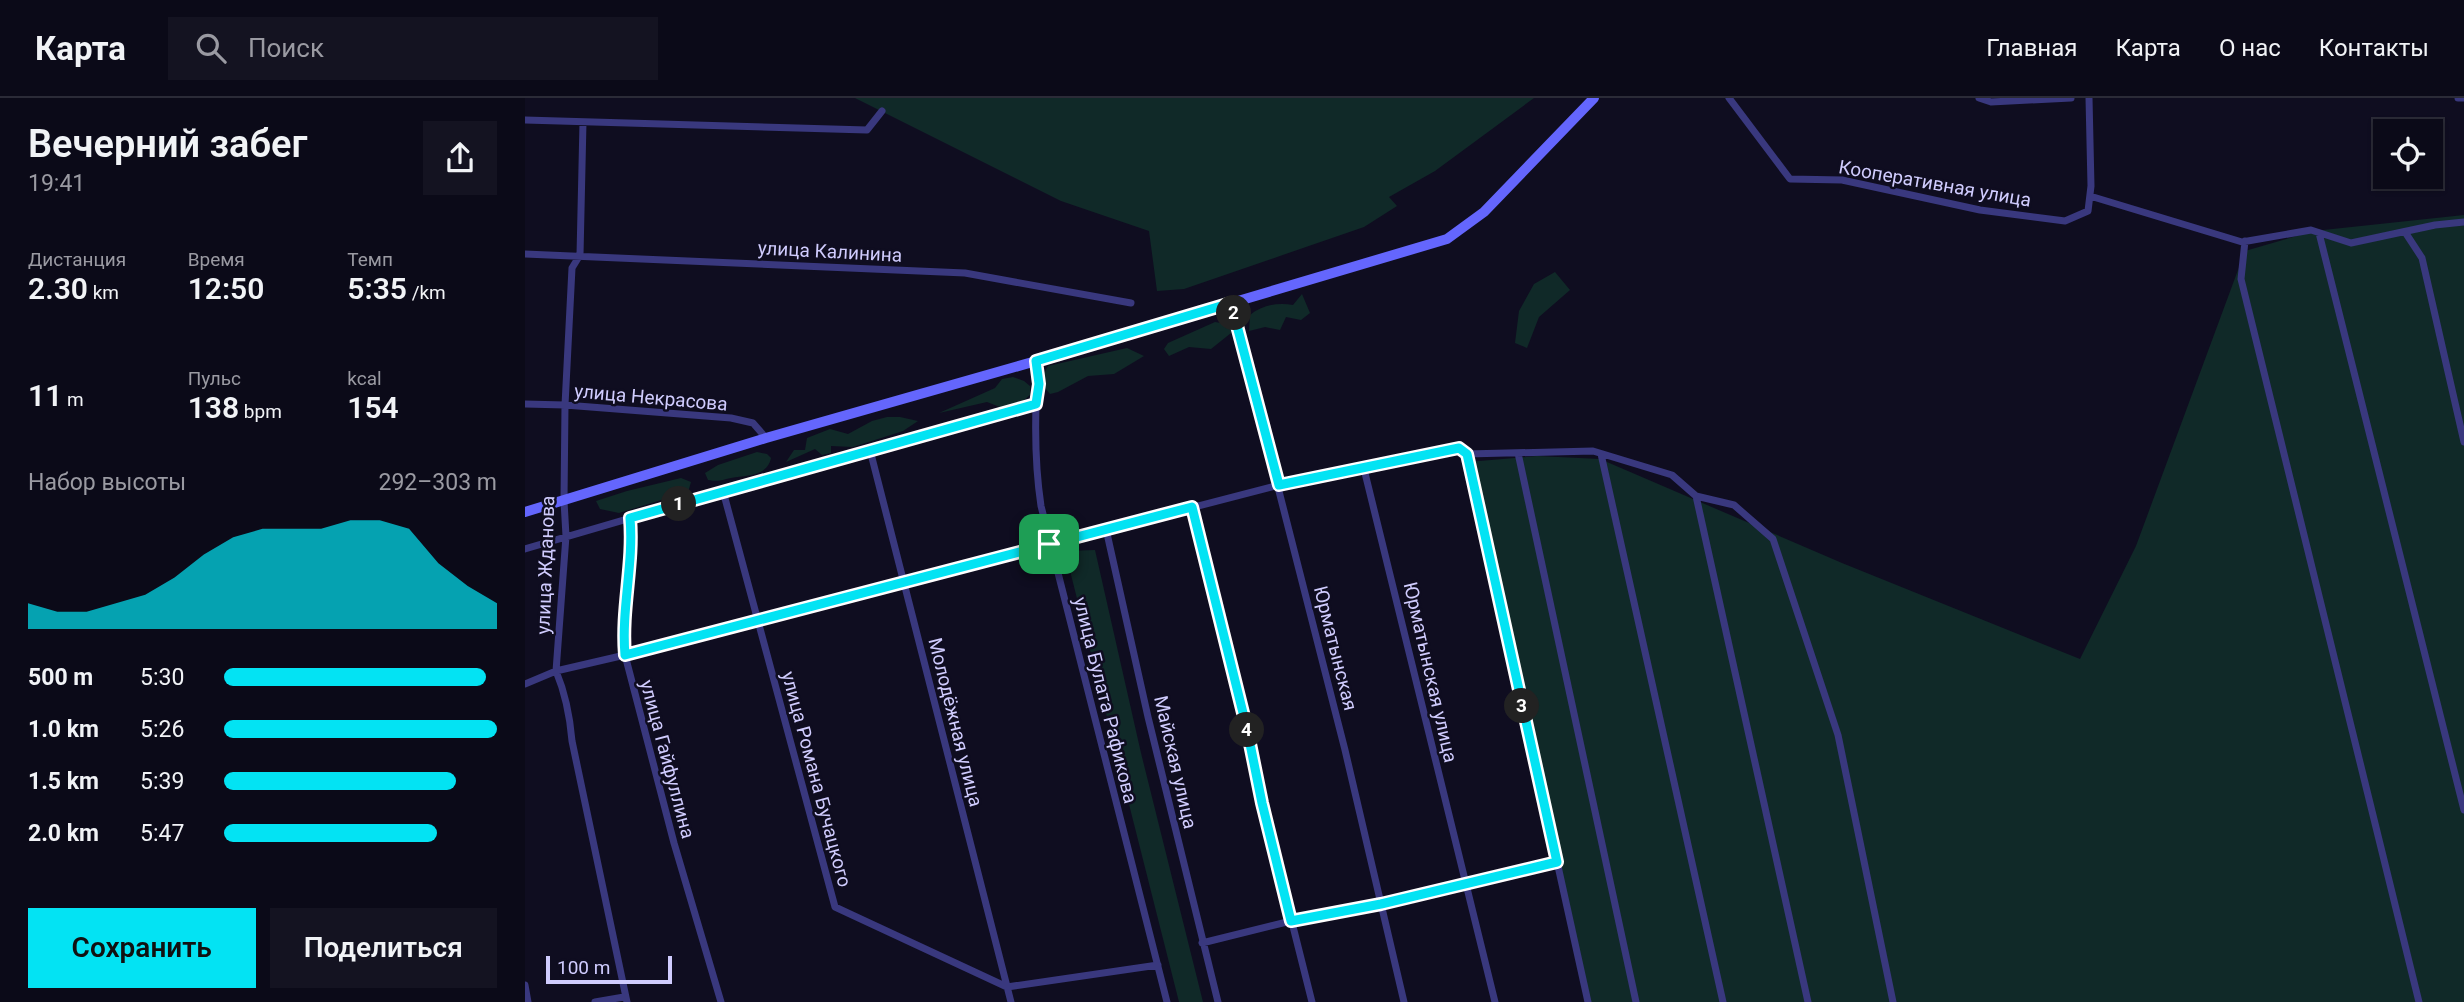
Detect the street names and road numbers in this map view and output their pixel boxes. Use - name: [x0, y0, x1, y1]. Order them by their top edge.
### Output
- street label: Кооперативная улица: [1837, 155, 2033, 212]
- street label: улица Калинина: [757, 236, 903, 267]
- street label: улица Некрасова: [573, 379, 729, 416]
- street label: улица Жданова: [532, 495, 559, 635]
- street label: Юрматынская улица: [1399, 580, 1462, 765]
- street label: Юрматынская: [1309, 583, 1362, 713]
- street label: улица Булата Рафикова: [1069, 595, 1142, 806]
- street label: Молодёжная улица: [923, 635, 988, 809]
- street label: улица Романа Бучацкого: [777, 669, 856, 890]
- street label: улица Гайфуллина: [635, 677, 700, 841]
- street label: Майская улица: [1149, 693, 1202, 831]

